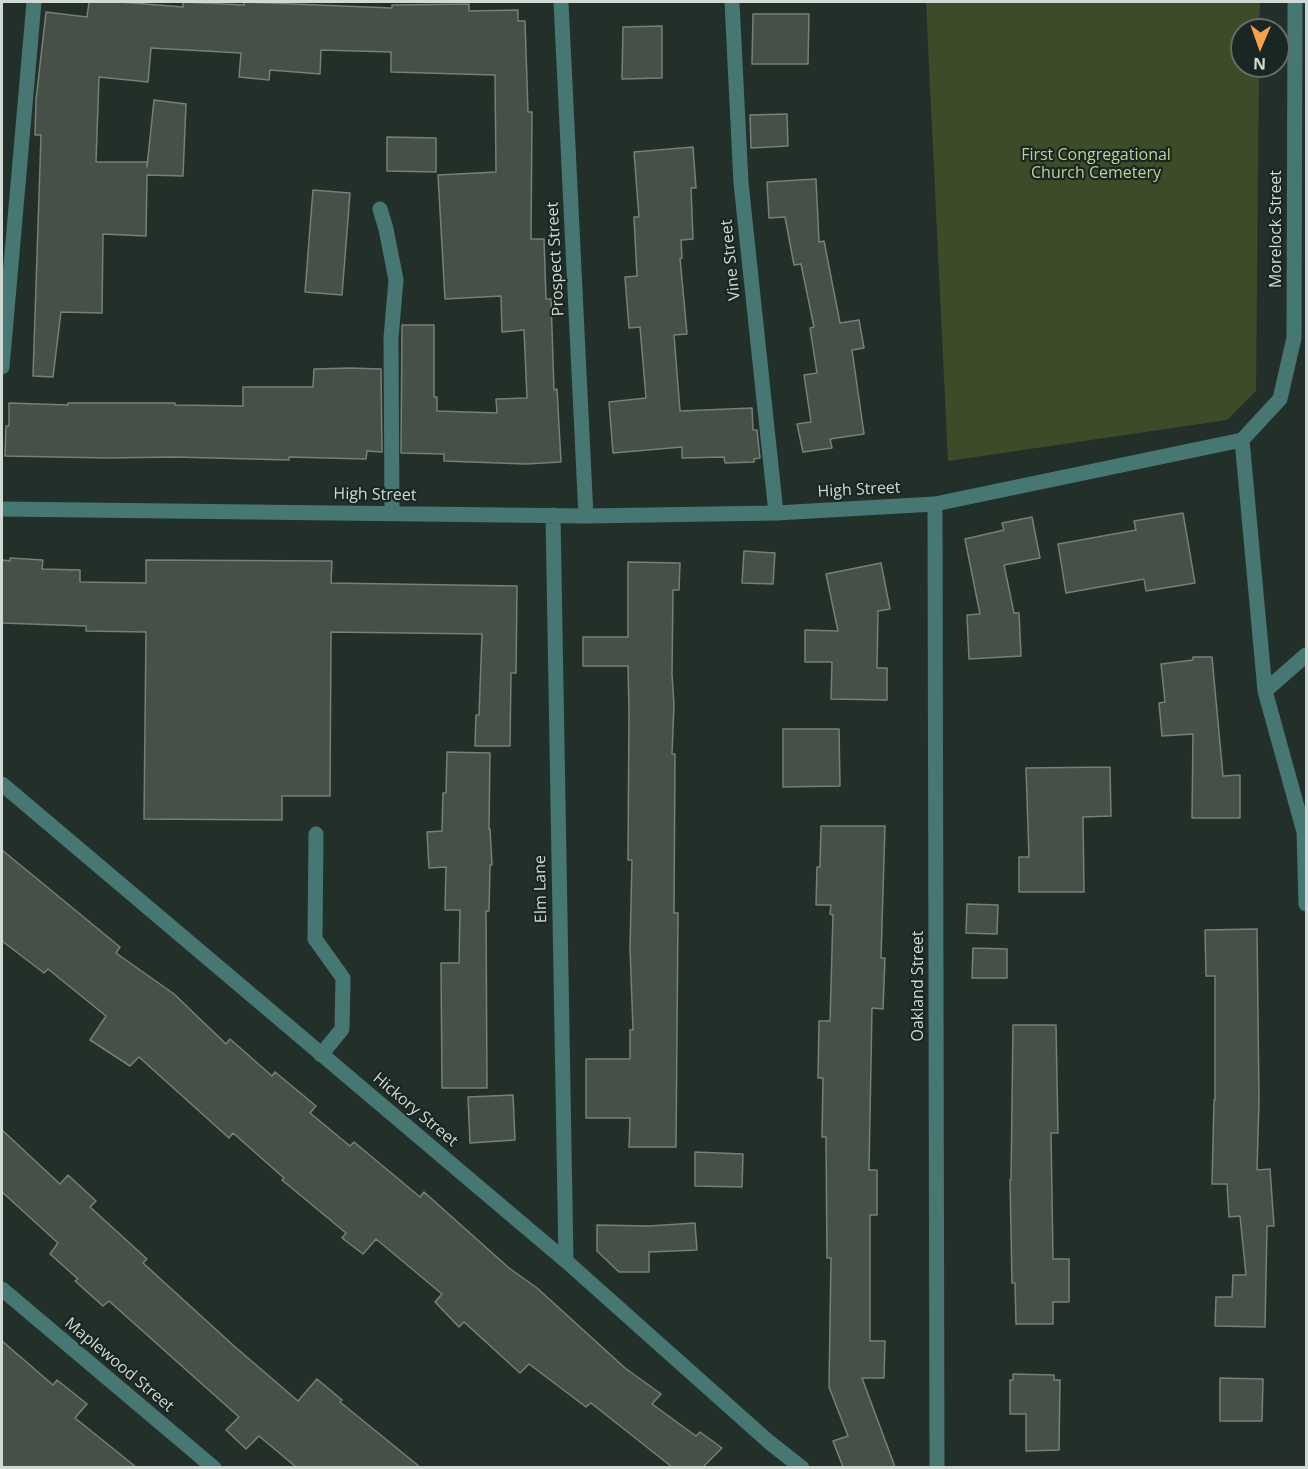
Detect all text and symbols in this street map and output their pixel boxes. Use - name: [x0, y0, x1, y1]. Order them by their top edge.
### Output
- north arrow: [1230, 18, 1290, 78]
- text: N: [1253, 53, 1266, 75]
- park label: First Congregational Church Cemetery: [1021, 145, 1171, 183]
- street label: Morelock Street: [1266, 170, 1286, 288]
- street label: Prospect Street: [543, 201, 569, 317]
- street label: Vine Street: [717, 219, 745, 301]
- street label: High Street: [817, 478, 901, 502]
- street label: High Street: [333, 485, 417, 505]
- street label: Elm Lane: [531, 855, 551, 923]
- street label: Oakland Street: [908, 930, 928, 1042]
- street label: Hickory Street: [369, 1069, 461, 1151]
- street label: Maplewood Street: [61, 1314, 177, 1416]

